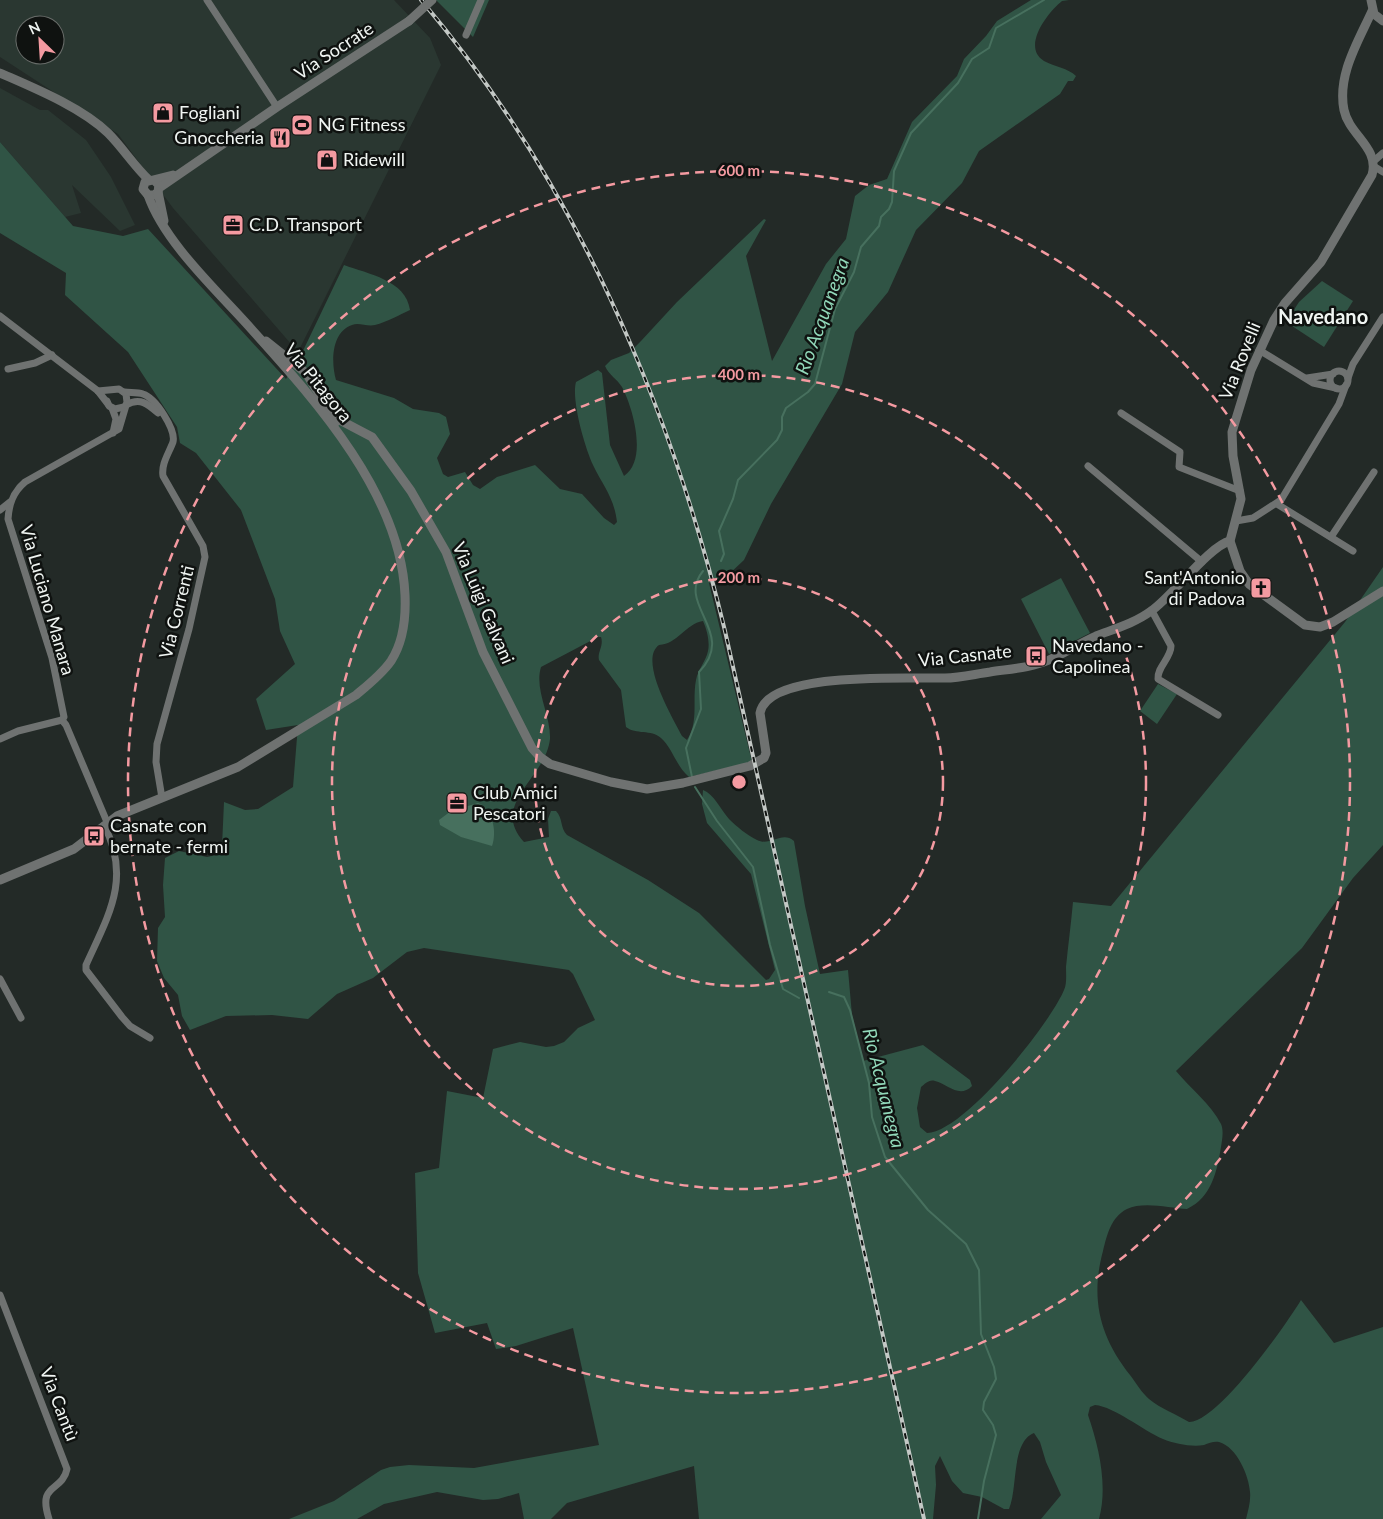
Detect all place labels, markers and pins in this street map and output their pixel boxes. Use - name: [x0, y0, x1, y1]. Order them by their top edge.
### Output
- shop icon: Fogliani: [151, 101, 175, 125]
- place label: Fogliani: [179, 101, 240, 123]
- sports icon: NG Fitness: [290, 113, 314, 137]
- place label: NG Fitness: [318, 113, 406, 135]
- place label: Gnoccheria: [174, 126, 264, 148]
- restaurant icon: Gnoccheria: [268, 126, 292, 150]
- shop icon: Ridewill: [315, 148, 339, 172]
- place label: Ridewill: [343, 148, 405, 170]
- office icon: C.D. Transport: [221, 213, 245, 237]
- place label: C.D. Transport: [249, 213, 363, 235]
- place label: Sant'Antonio di Padova: [1144, 566, 1245, 609]
- church icon: Sant'Antonio di Padova: [1249, 576, 1273, 600]
- place label: Navedano - Capolinea: [1052, 634, 1143, 677]
- bus stop icon: Navedano - Capolinea: [1024, 644, 1048, 668]
- centre of rings: [730, 773, 748, 791]
- place label: Club Amici Pescatori: [473, 781, 558, 824]
- office icon: Club Amici Pescatori: [445, 791, 469, 815]
- place label: Casnate con bernate - fermi: [110, 814, 228, 857]
- bus stop icon: Casnate con bernate - fermi: [82, 824, 106, 848]

